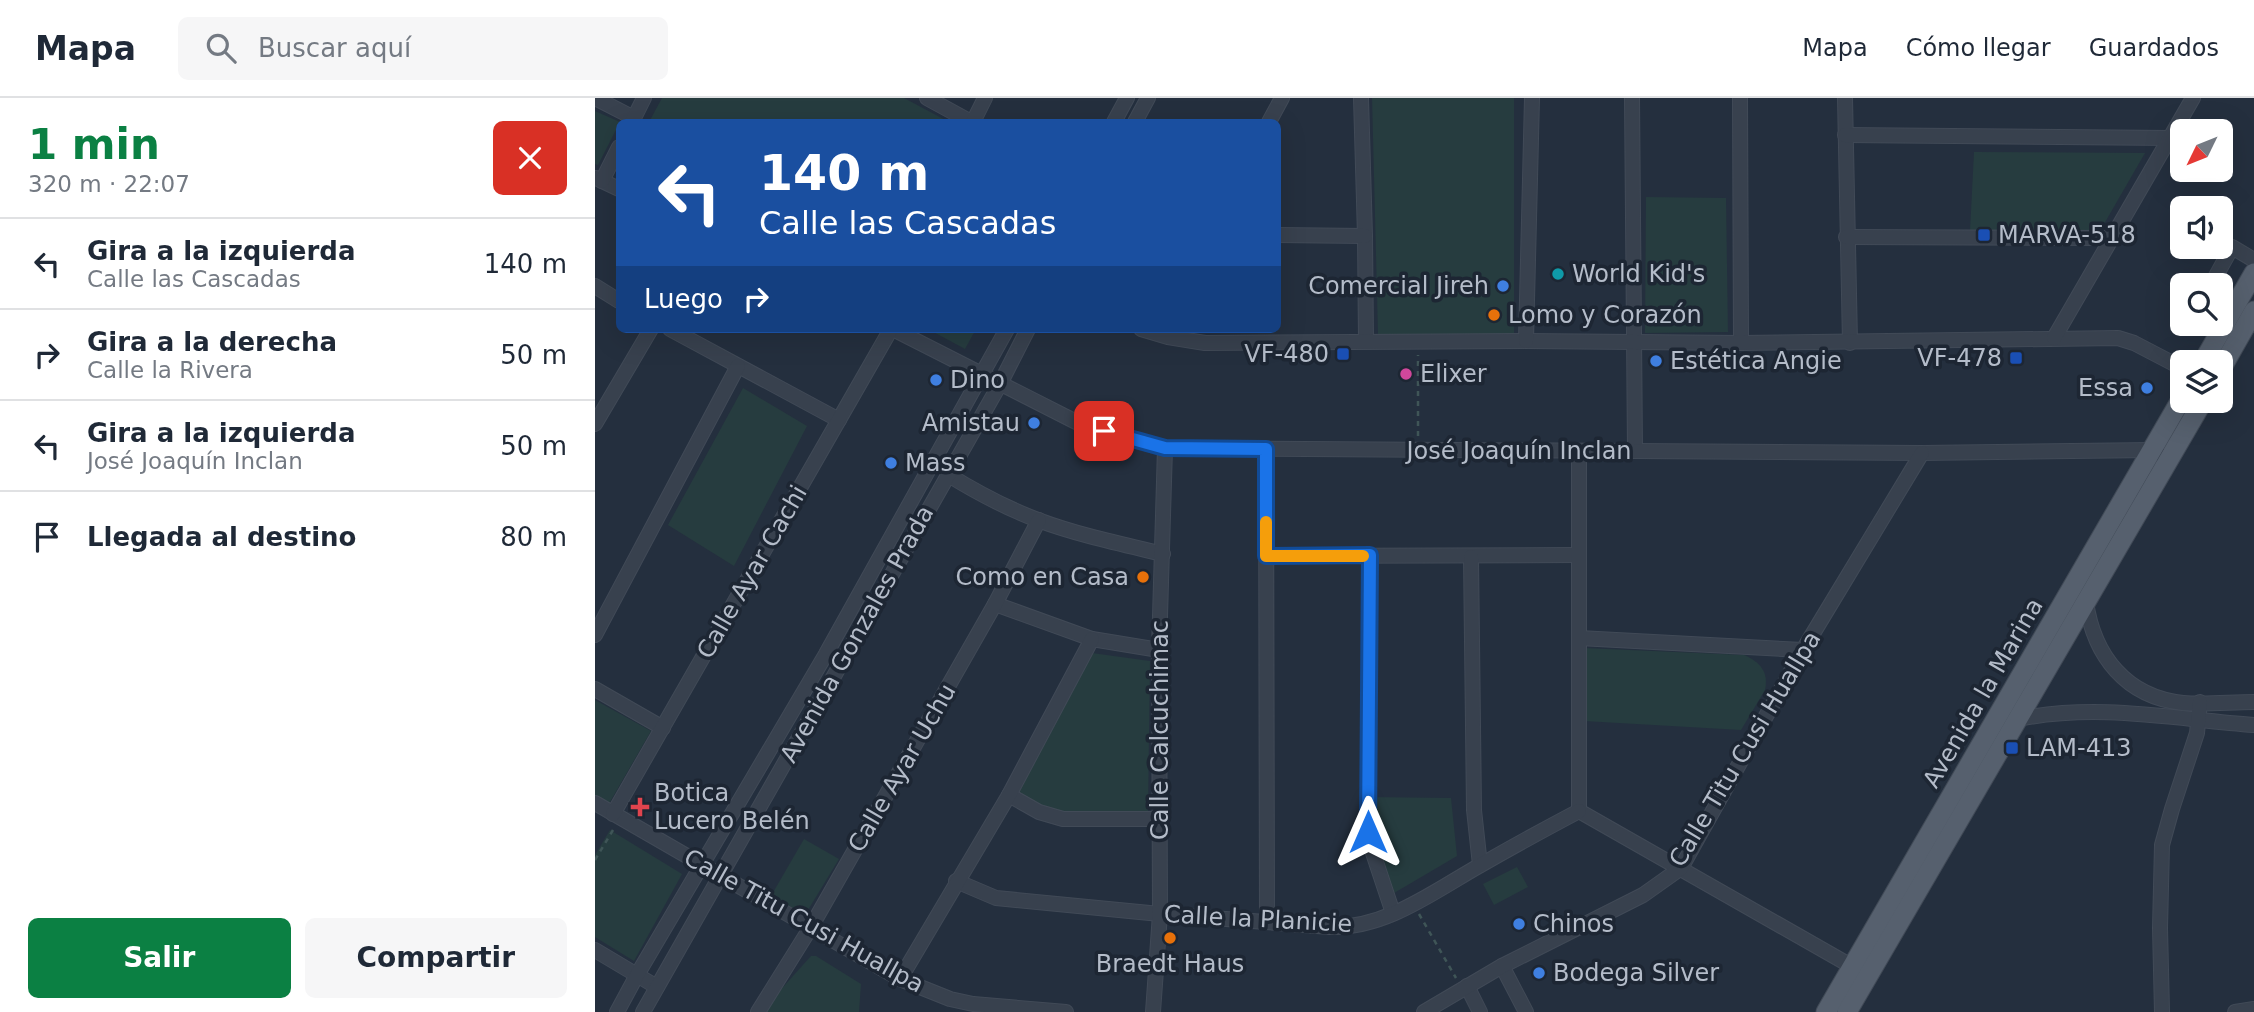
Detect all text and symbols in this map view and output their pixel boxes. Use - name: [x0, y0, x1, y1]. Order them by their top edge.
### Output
- search box: [178, 17, 668, 80]
- text: Mapa: [35, 29, 136, 68]
- icon: search: [202, 29, 240, 67]
- text: Buscar aquí: [258, 33, 411, 63]
- text: Mapa: [1802, 34, 1868, 62]
- text: Cómo llegar: [1906, 34, 2051, 62]
- text: Guardados: [2089, 34, 2219, 62]
- north arrow: [2170, 119, 2233, 182]
- map controls: [2170, 119, 2233, 413]
- text: 1 min: [28, 120, 160, 169]
- button: close: [493, 121, 567, 195]
- text: 140 m: [759, 145, 929, 202]
- icon: left: [644, 147, 735, 238]
- text: 320 m · 22:07: [28, 171, 190, 197]
- button: sound: [2170, 196, 2233, 259]
- text: Calle las Cascadas: [759, 204, 1056, 242]
- place label: MARVA-518: [1998, 221, 2136, 249]
- marker: MARVA-518: [1976, 227, 1992, 243]
- text: Gira a la izquierda: [87, 236, 355, 266]
- icon: left: [28, 245, 66, 283]
- text: 140 m: [484, 249, 567, 279]
- place label: World Kid's: [1572, 260, 1705, 288]
- text: Calle las Cascadas: [87, 266, 301, 292]
- marker: World Kid's: [1550, 266, 1566, 282]
- place label: Comercial Jireh: [1308, 272, 1489, 300]
- button: search: [2170, 273, 2233, 336]
- marker: Comercial Jireh: [1495, 278, 1511, 294]
- icon: right: [737, 280, 775, 318]
- text: Luego: [644, 284, 723, 314]
- place label: Lomo y Corazón: [1508, 301, 1702, 329]
- marker: Lomo y Corazón: [1486, 307, 1502, 323]
- text: Gira a la derecha: [87, 327, 337, 357]
- icon: right: [28, 336, 66, 374]
- text: 50 m: [500, 340, 567, 370]
- place label: VF-480: [1244, 340, 1329, 368]
- place label: VF-478: [1917, 344, 2002, 372]
- marker: VF-480: [1335, 346, 1351, 362]
- place label: Estética Angie: [1670, 347, 1842, 375]
- marker: VF-478: [2008, 350, 2024, 366]
- button: layers: [2170, 350, 2233, 413]
- marker: Estética Angie: [1648, 353, 1664, 369]
- text: Calle la Rivera: [87, 357, 253, 383]
- place label: Elixer: [1420, 360, 1487, 388]
- place label: Dino: [950, 366, 1005, 394]
- marker: Elixer: [1398, 366, 1414, 382]
- marker: Dino: [928, 372, 944, 388]
- place label: Essa: [2078, 374, 2133, 402]
- marker: Essa: [2139, 380, 2155, 396]
- pin: [1074, 401, 1134, 461]
- place label: Amistau: [922, 409, 1020, 437]
- icon: arrive: [1085, 412, 1123, 450]
- marker: Amistau: [1026, 415, 1042, 431]
- text: Gira a la izquierda: [87, 418, 355, 448]
- icon: left: [28, 427, 66, 465]
- text: 50 m: [500, 431, 567, 461]
- street label: José Joaquín Inclan: [1404, 437, 1632, 465]
- text: José Joaquín Inclan: [87, 448, 303, 474]
- place label: Mass: [905, 449, 965, 477]
- marker: Mass: [883, 455, 899, 471]
- street label: Calle Ayar Cachi: [691, 481, 813, 663]
- street label: Avenida Gonzales Prada: [775, 501, 939, 767]
- icon: arrive: [28, 518, 66, 556]
- text: Llegada al destino: [87, 522, 356, 552]
- text: 80 m: [500, 522, 567, 552]
- place label: Como en Casa: [956, 563, 1129, 591]
- marker: Como en Casa: [1135, 569, 1151, 585]
- street label: Avenida la Marina: [1917, 593, 2049, 793]
- street label: Calle Calcuchimac: [1146, 620, 1174, 840]
- street label: Calle Titu Cusi Huallpa: [1663, 626, 1827, 872]
- street label: Calle Ayar Uchu: [842, 679, 962, 857]
- place label: LAM-413: [2026, 734, 2132, 762]
- marker: LAM-413: [2004, 740, 2020, 756]
- place label: Botica Lucero Belén: [654, 779, 810, 835]
- position arrow: [1331, 795, 1405, 869]
- marker: Botica Lucero Belén: [632, 799, 648, 815]
- street label: Calle Titu Cusi Huallpa: [679, 843, 929, 999]
- street label: Calle la Planicie: [1163, 900, 1353, 938]
- place label: Chinos: [1533, 910, 1614, 938]
- marker: Chinos: [1511, 916, 1527, 932]
- button: Salir: [28, 918, 291, 998]
- button: Compartir: [305, 918, 567, 998]
- marker: Braedt Haus: [1162, 930, 1178, 946]
- place label: Braedt Haus: [1096, 950, 1244, 978]
- place label: Bodega Silver: [1553, 959, 1719, 987]
- marker: Bodega Silver: [1531, 965, 1547, 981]

